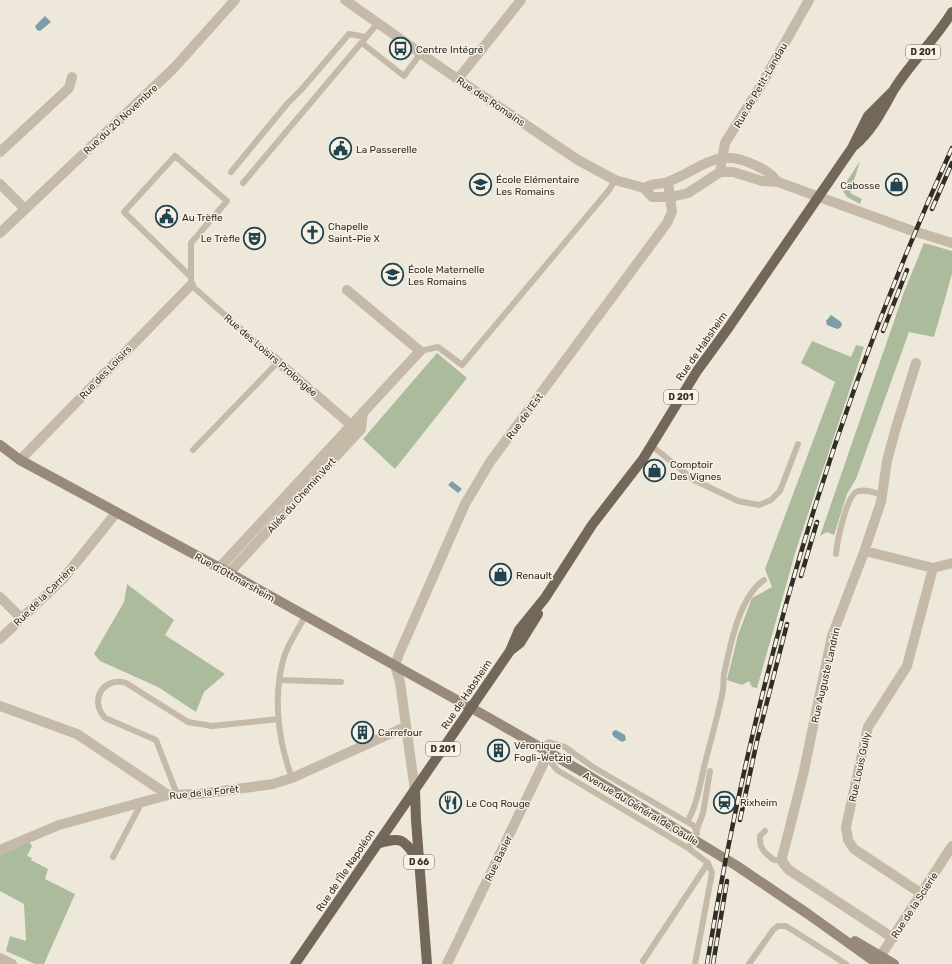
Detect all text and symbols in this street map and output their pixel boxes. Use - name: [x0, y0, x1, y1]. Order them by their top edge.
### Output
- bus stop icon: Centre Intégré: [387, 36, 413, 62]
- street label: Rue de Petit-Landau: [732, 41, 790, 130]
- place label: Centre Intégré: [416, 44, 484, 56]
- road number: D 201: [906, 45, 940, 59]
- street label: Rue des Romains: [454, 75, 527, 129]
- street label: Rue du 20 Novembre: [81, 82, 161, 157]
- public building icon: La Passerelle: [328, 136, 354, 162]
- place label: La Passerelle: [356, 144, 417, 156]
- school or university icon: École Elémentaire Les Romains: [468, 172, 494, 198]
- shop icon: Cabosse: [883, 172, 909, 198]
- place label: École Elémentaire Les Romains: [496, 174, 580, 198]
- place label: Cabosse: [840, 180, 880, 192]
- public building icon: Au Trèfle: [153, 204, 179, 230]
- place label: Au Trèfle: [182, 212, 223, 224]
- church icon: Chapelle Saint-Pie X: [300, 219, 326, 245]
- place label: Chapelle Saint-Pie X: [328, 221, 381, 245]
- theatre icon: Le Trèfle: [242, 225, 268, 251]
- place label: Le Trèfle: [201, 233, 240, 245]
- school or university icon: École Maternelle Les Romains: [380, 262, 406, 288]
- place label: École Maternelle Les Romains: [408, 264, 485, 288]
- street label: Rue de Habsheim: [674, 310, 730, 383]
- street label: Rue des Loisirs Prolongée: [221, 312, 320, 400]
- street label: Rue des Loisirs: [77, 343, 134, 402]
- road number: D 201: [664, 390, 698, 404]
- street label: Rue de l'Est: [504, 391, 546, 442]
- street label: Allée du Chemin Vert: [265, 456, 339, 536]
- shop icon: Comptoir Des Vignes: [642, 457, 668, 483]
- place label: Comptoir Des Vignes: [670, 459, 721, 483]
- street label: Rue d'Ottmarsheim: [192, 551, 277, 605]
- street label: Rue de la Carrière: [11, 562, 78, 629]
- shop icon: Renault: [487, 562, 513, 588]
- place label: Renault: [516, 570, 552, 582]
- street label: Rue Auguste Landrin: [809, 626, 843, 724]
- street label: Rue de Habsheim: [439, 657, 495, 732]
- building icon: Carrefour: [349, 719, 375, 745]
- place label: Carrefour: [378, 727, 423, 739]
- street label: Rue Louis Gully: [847, 731, 873, 803]
- building icon: Véronique Fogli-Wetzig: [486, 738, 512, 764]
- place label: Véronique Fogli-Wetzig: [514, 740, 572, 764]
- road number: D 201: [426, 742, 460, 756]
- street label: Avenue du Général de Gaulle: [580, 769, 701, 848]
- street label: Rue de la Forêt: [169, 783, 239, 803]
- station icon: Rixheim: [711, 789, 737, 815]
- restaurant icon: Le Coq Rouge: [437, 790, 463, 816]
- place label: Rixheim: [740, 797, 777, 809]
- place label: Le Coq Rouge: [466, 798, 531, 810]
- street label: Rue de l'Île Napoléon: [314, 827, 378, 914]
- street label: Rue Basler: [483, 833, 515, 883]
- road number: D 66: [404, 855, 434, 869]
- street label: Rue de la Scierie: [889, 870, 941, 941]

